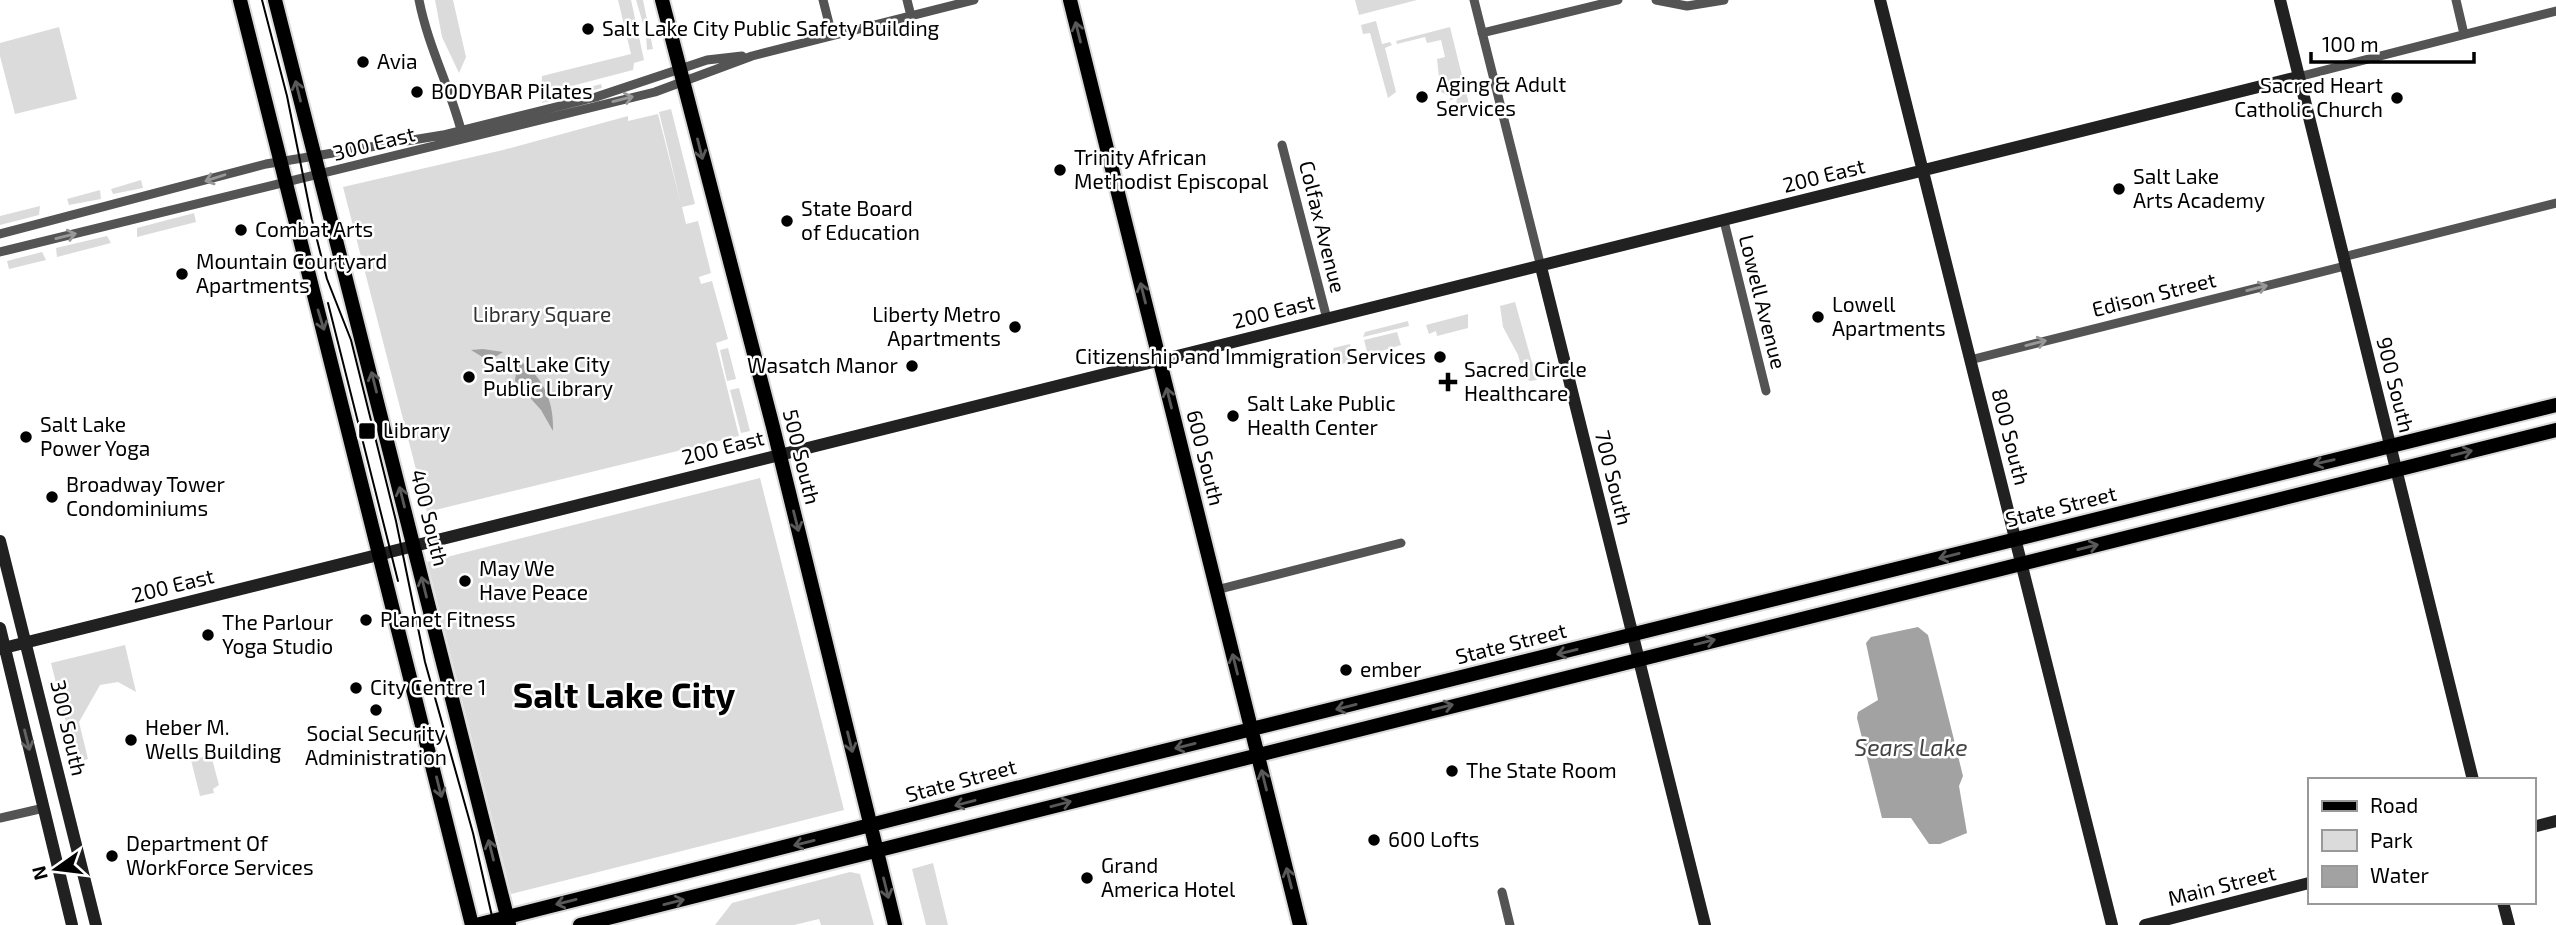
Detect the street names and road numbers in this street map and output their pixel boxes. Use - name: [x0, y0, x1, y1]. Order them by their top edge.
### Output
- street label: 300 East: [330, 120, 417, 165]
- street label: 200 East: [1780, 152, 1867, 197]
- street label: Colfax Avenue: [1295, 158, 1352, 295]
- street label: Lowell Avenue: [1735, 232, 1792, 371]
- street label: Edison Street: [2089, 266, 2218, 321]
- street label: 200 East: [1230, 288, 1317, 333]
- street label: 900 South: [2372, 334, 2420, 435]
- street label: 800 South: [1987, 386, 2036, 488]
- street label: 500 South: [779, 406, 826, 507]
- street label: 600 South: [1182, 407, 1230, 508]
- street label: 200 East: [679, 424, 766, 469]
- street label: 700 South: [1591, 428, 1638, 528]
- street label: 400 South: [406, 467, 455, 569]
- street label: State Street: [2003, 480, 2119, 531]
- street label: 200 East: [129, 562, 216, 607]
- street label: State Street: [1453, 617, 1569, 668]
- street label: 300 South: [46, 677, 93, 778]
- street label: State Street: [903, 753, 1019, 806]
- street label: Main Street: [2165, 859, 2278, 910]

